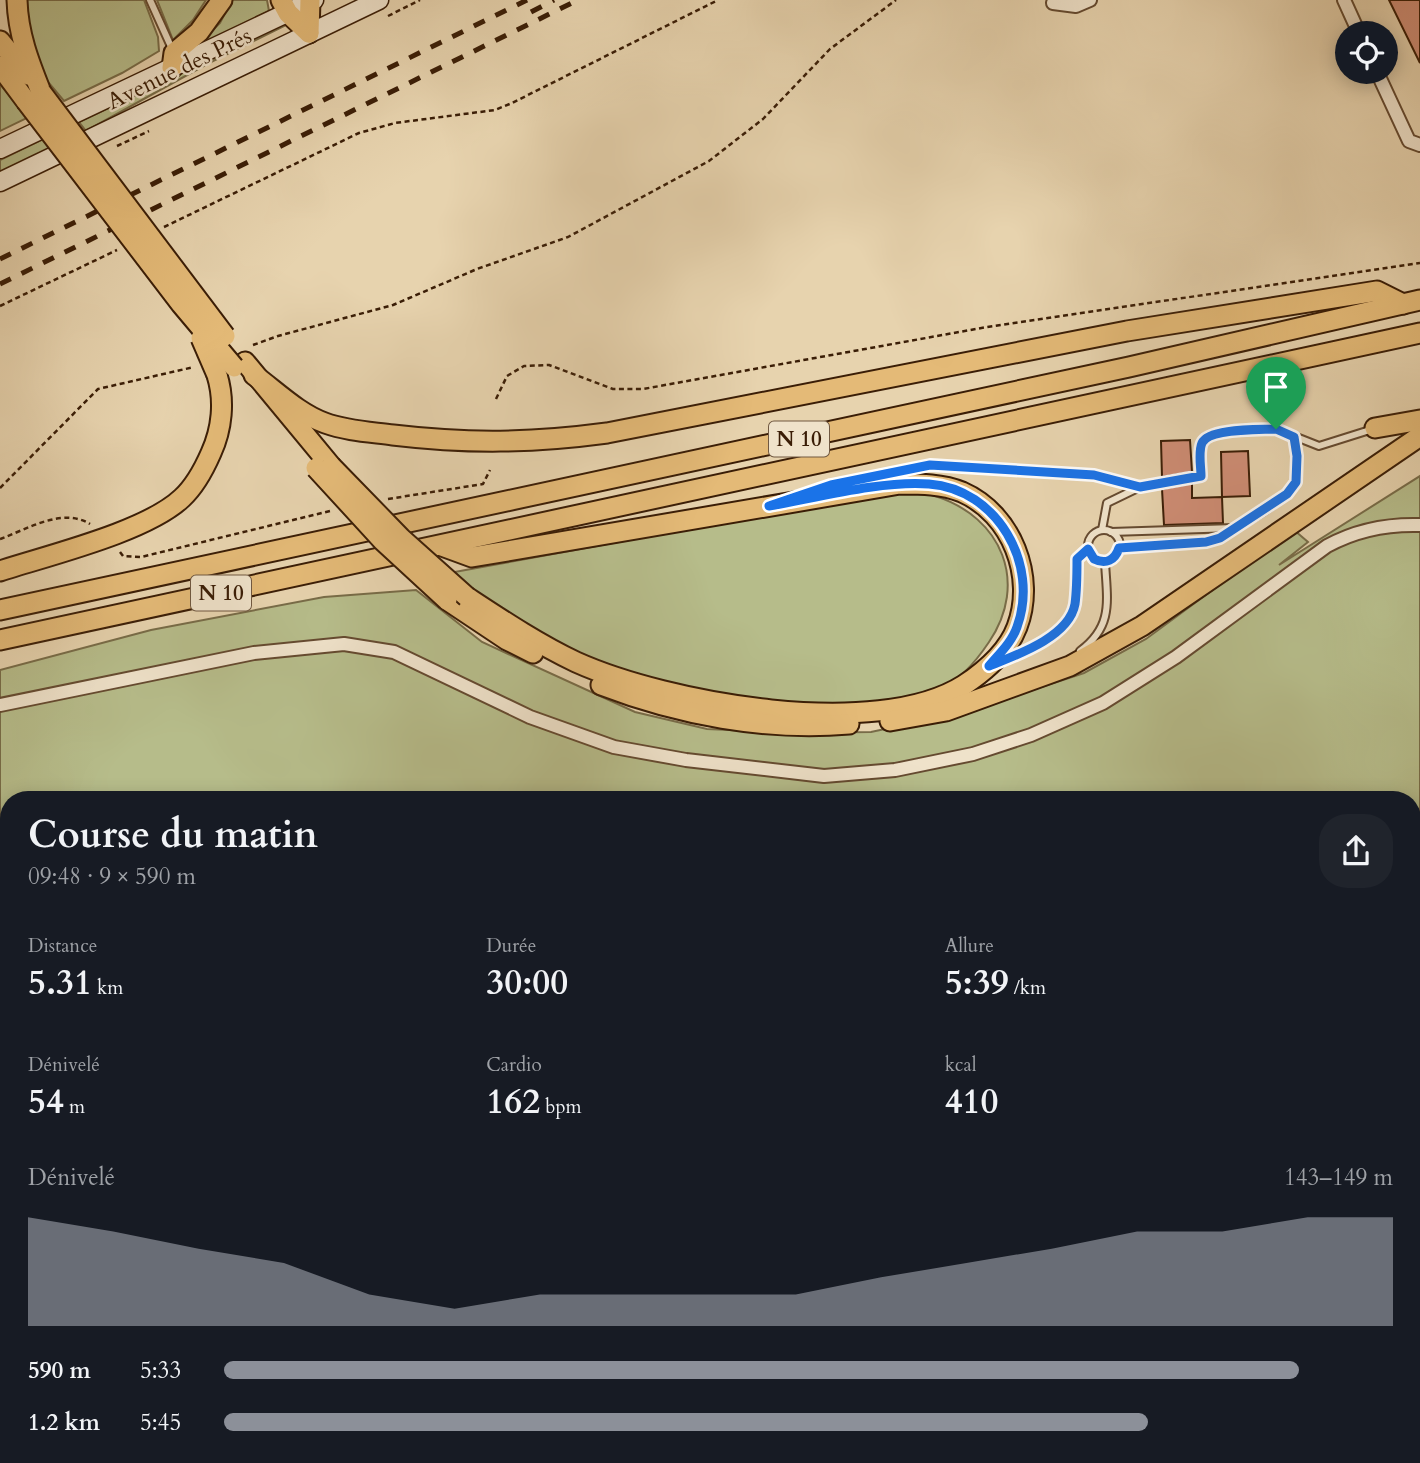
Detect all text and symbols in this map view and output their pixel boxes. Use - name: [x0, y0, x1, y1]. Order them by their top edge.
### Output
- street label: Avenue des Prés: [102, 20, 257, 117]
- map controls: [1335, 21, 1398, 84]
- button: locate: [1335, 21, 1398, 84]
- pin: [1246, 357, 1306, 429]
- icon: arrive: [1257, 368, 1295, 406]
- road number: N 10: [769, 422, 829, 457]
- road number: N 10: [191, 576, 251, 610]
- text: Course du matin: [28, 809, 318, 861]
- button: share: [1319, 814, 1393, 888]
- text: 09:48 · 9 × 590 m: [28, 861, 196, 892]
- text: Distance: [28, 933, 97, 959]
- text: Durée: [486, 933, 536, 959]
- text: Allure: [945, 933, 994, 959]
- text: 5.31: [28, 959, 92, 1007]
- text: 30:00: [486, 959, 568, 1007]
- text: 5:39: [945, 959, 1009, 1007]
- text: km: [92, 975, 123, 1001]
- text: /km: [1009, 975, 1046, 1001]
- text: Dénivelé: [28, 1052, 100, 1078]
- text: Cardio: [486, 1052, 542, 1078]
- text: kcal: [945, 1052, 977, 1078]
- text: 54: [28, 1078, 64, 1126]
- text: 162: [486, 1078, 540, 1126]
- text: 410: [945, 1078, 998, 1126]
- text: m: [64, 1094, 85, 1120]
- text: bpm: [540, 1094, 582, 1120]
- text: Dénivelé: [28, 1162, 115, 1193]
- text: 143–149 m: [1284, 1162, 1393, 1193]
- text: 590 m: [28, 1355, 91, 1386]
- text: 5:33: [140, 1355, 181, 1386]
- text: 1.2 km: [28, 1407, 100, 1438]
- text: 5:45: [140, 1407, 181, 1438]

